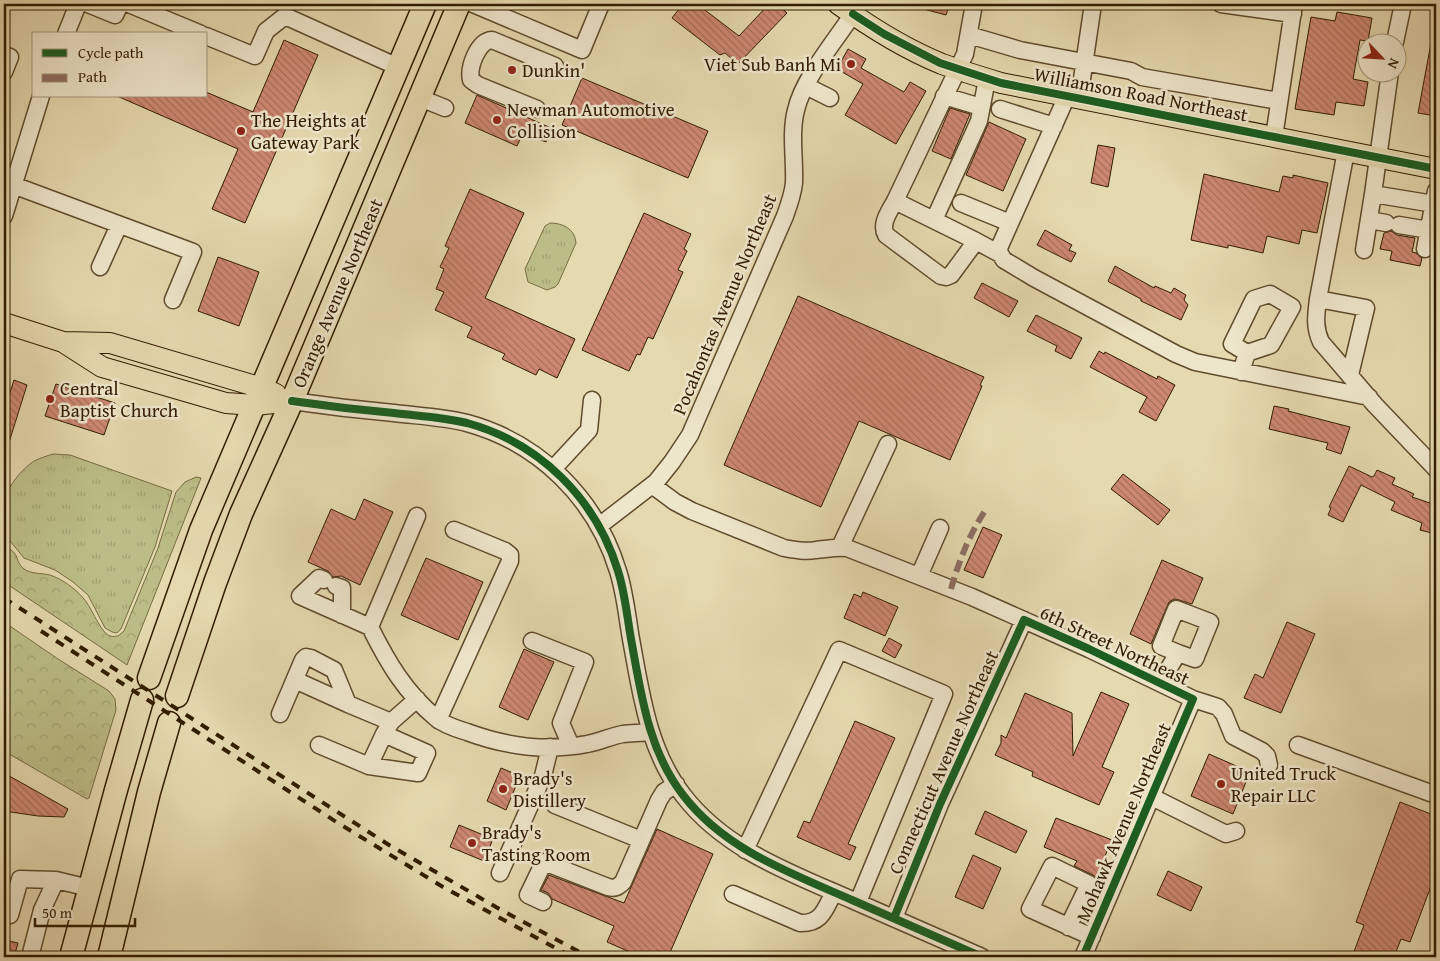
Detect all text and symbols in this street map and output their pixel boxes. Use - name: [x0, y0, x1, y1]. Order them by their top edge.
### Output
- legend: [32, 32, 208, 98]
- north arrow: [1358, 32, 1408, 82]
- text: Cycle path: [78, 42, 144, 63]
- place label: Viet Sub Banh Mi: [704, 50, 841, 78]
- text: N: [1382, 55, 1405, 73]
- place label: Dunkin': [522, 56, 585, 84]
- marker: Viet Sub Banh Mi: [845, 58, 857, 70]
- street label: Williamson Road Northeast: [1032, 60, 1251, 129]
- marker: Dunkin': [506, 64, 518, 76]
- text: Path: [78, 66, 107, 87]
- place label: Newman Automotive Collision: [507, 95, 675, 145]
- place label: The Heights at Gateway Park: [251, 106, 367, 156]
- marker: Newman Automotive Collision: [491, 114, 503, 126]
- marker: The Heights at Gateway Park: [235, 125, 247, 137]
- street label: Pocahontas Avenue Northeast: [665, 189, 783, 419]
- street label: Orange Avenue Northeast: [284, 194, 390, 392]
- place label: Central Baptist Church: [60, 374, 178, 424]
- marker: Central Baptist Church: [44, 393, 56, 405]
- street label: 6th Street Northeast: [1035, 598, 1195, 692]
- street label: Connecticut Avenue Northeast: [881, 645, 1005, 878]
- street label: Mohawk Avenue Northeast: [1068, 718, 1178, 926]
- place label: United Truck Repair LLC: [1231, 759, 1336, 809]
- place label: Brady's Distillery: [513, 764, 587, 814]
- marker: United Truck Repair LLC: [1215, 778, 1227, 790]
- marker: Brady's Distillery: [497, 783, 509, 795]
- place label: Brady's Tasting Room: [482, 818, 591, 868]
- marker: Brady's Tasting Room: [466, 837, 478, 849]
- scale bar: [35, 896, 135, 928]
- text: 50 m: [42, 902, 73, 923]

